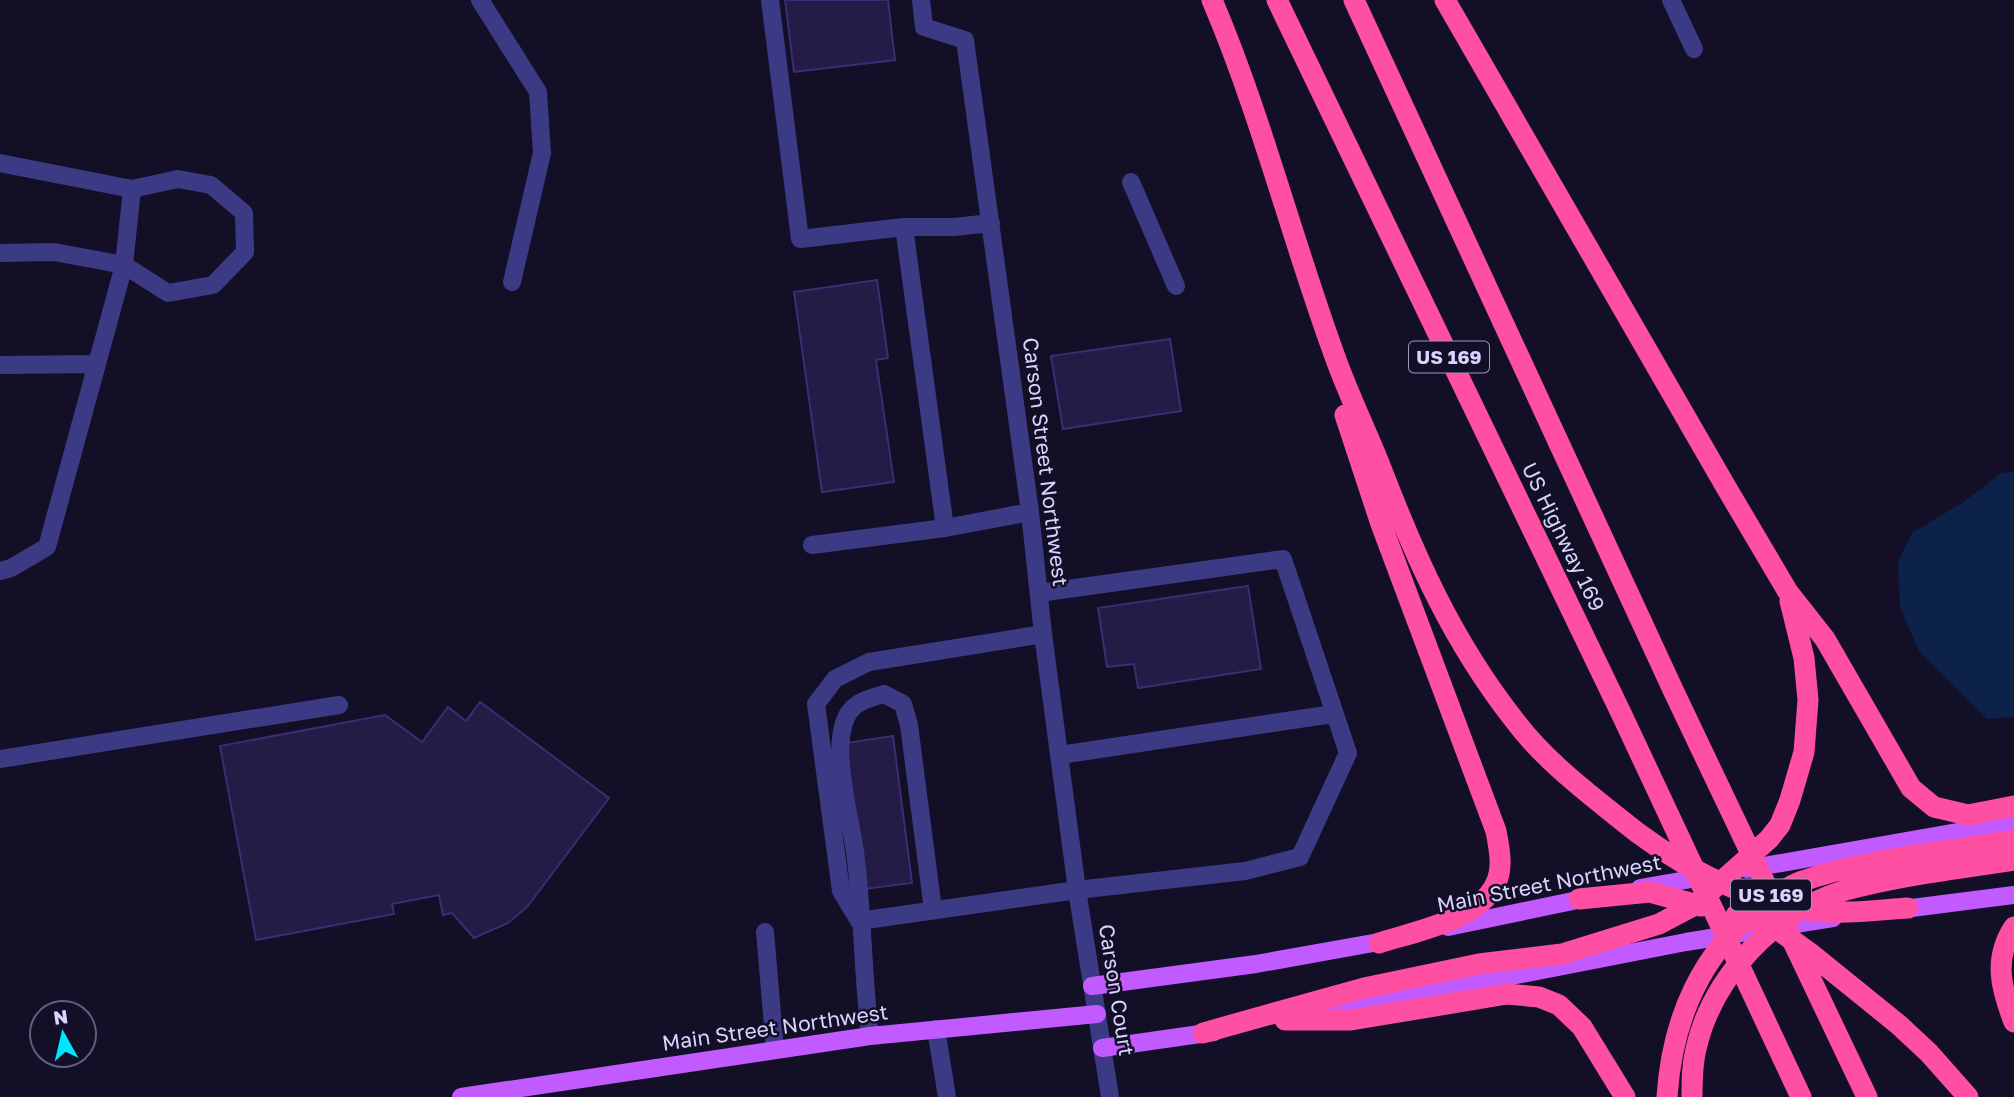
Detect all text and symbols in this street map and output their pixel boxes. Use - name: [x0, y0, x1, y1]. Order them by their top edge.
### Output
- street label: Carson Street Northwest: [1018, 336, 1074, 588]
- road number: US 169: [1409, 342, 1489, 372]
- street label: US Highway 169: [1517, 458, 1611, 615]
- street label: Main Street Northwest: [1434, 849, 1663, 918]
- road number: US 169: [1731, 880, 1811, 911]
- street label: Carson Court: [1094, 922, 1140, 1057]
- street label: Main Street Northwest: [660, 998, 890, 1056]
- north arrow: [28, 999, 98, 1069]
- text: N: [52, 1004, 69, 1029]

